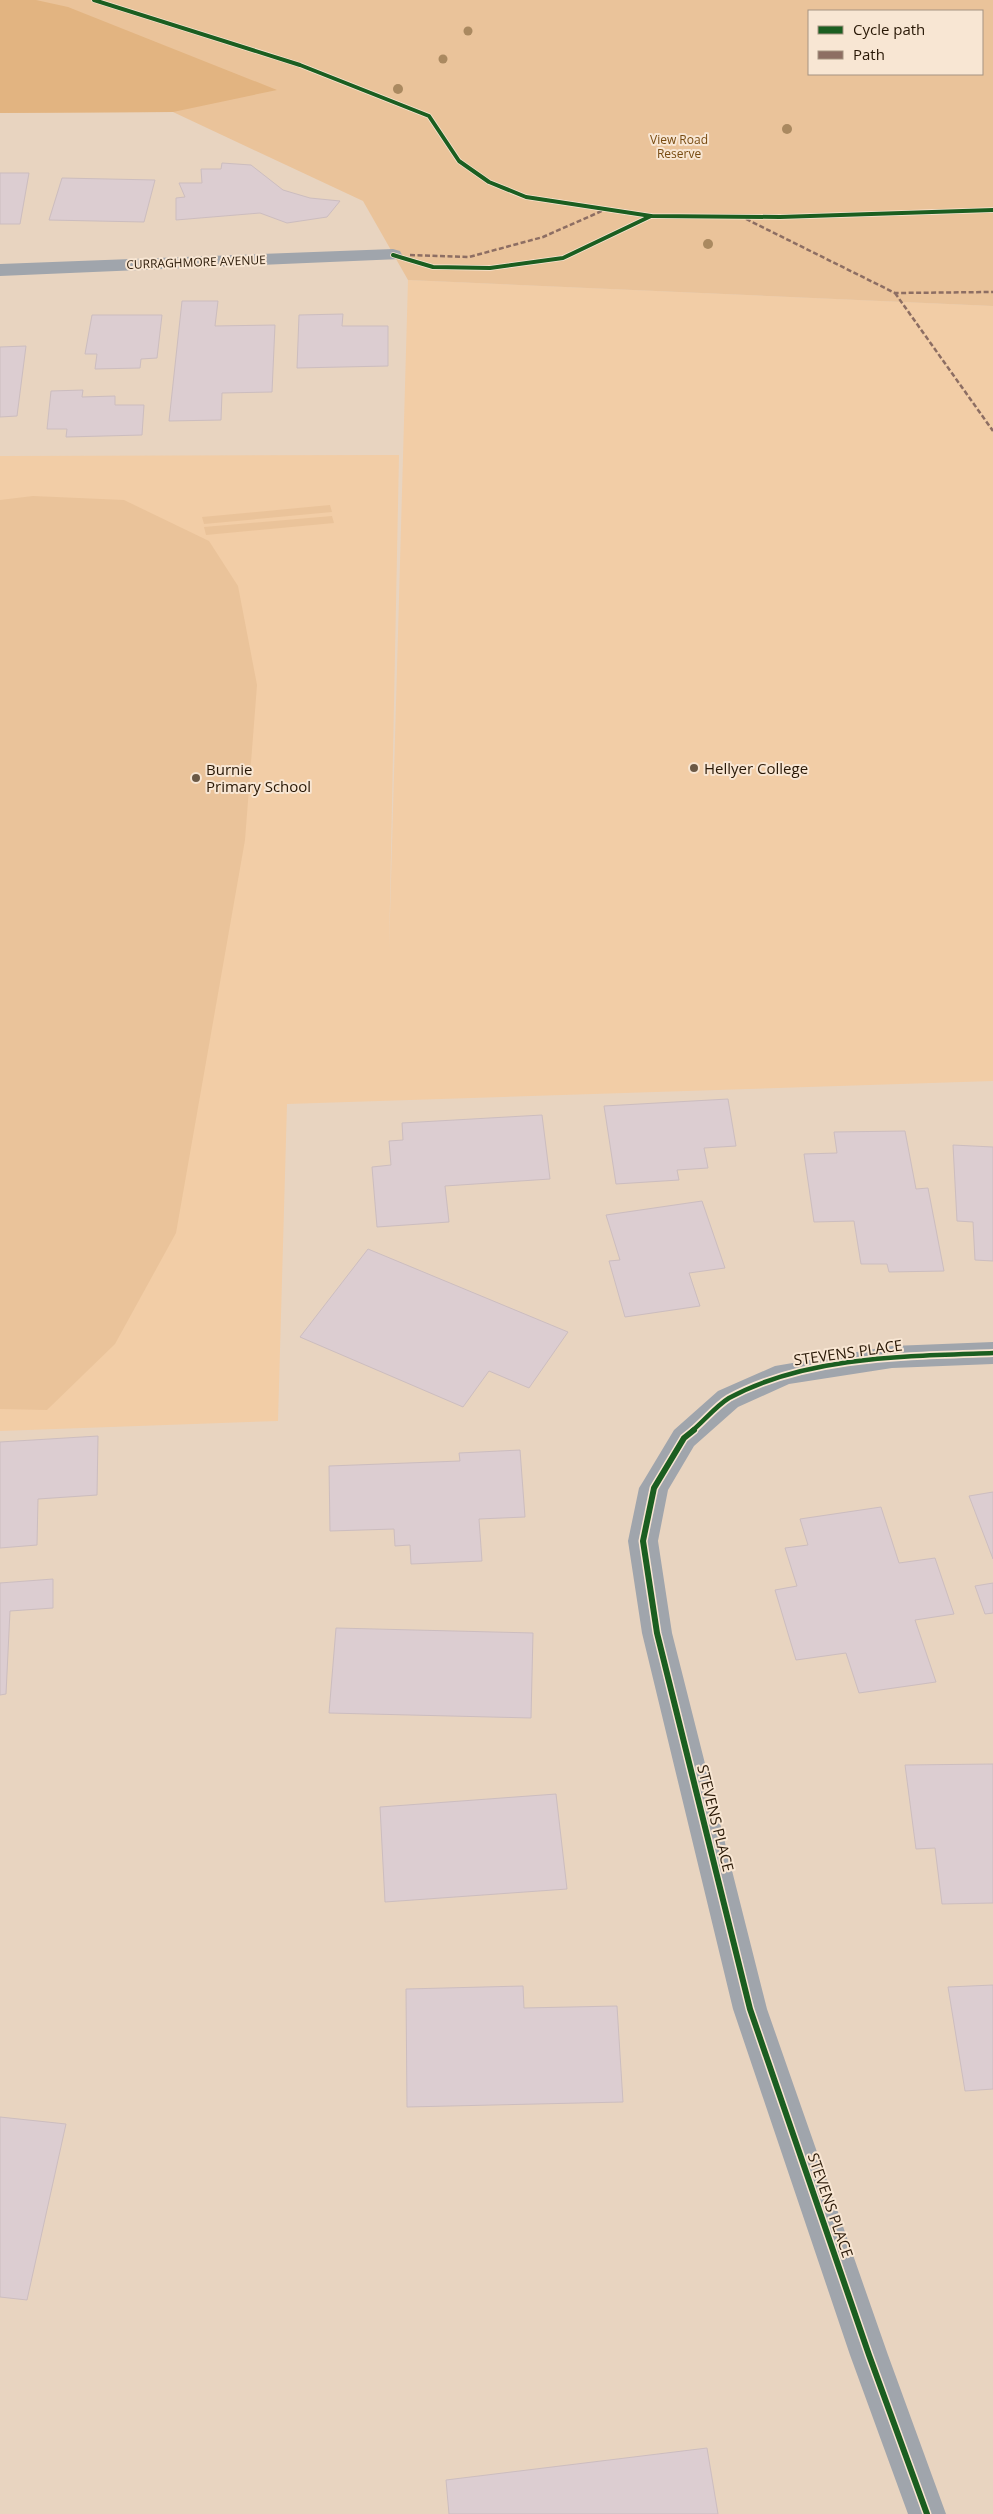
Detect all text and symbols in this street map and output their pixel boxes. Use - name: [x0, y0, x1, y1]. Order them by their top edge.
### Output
- legend: [808, 10, 983, 75]
- text: Cycle path: [853, 19, 925, 39]
- text: Path: [853, 44, 885, 64]
- park label: View Road Reserve: [650, 131, 708, 162]
- street label: CURRAGHMORE AVENUE: [126, 251, 266, 273]
- place label: Hellyer College: [704, 758, 808, 778]
- place label: Burnie Primary School: [206, 759, 311, 796]
- marker: Hellyer College: [688, 762, 700, 774]
- marker: Burnie Primary School: [190, 772, 202, 784]
- street label: STEVENS PLACE: [792, 1334, 904, 1370]
- street label: STEVENS PLACE: [693, 1762, 739, 1874]
- street label: STEVENS PLACE: [804, 2150, 858, 2260]

